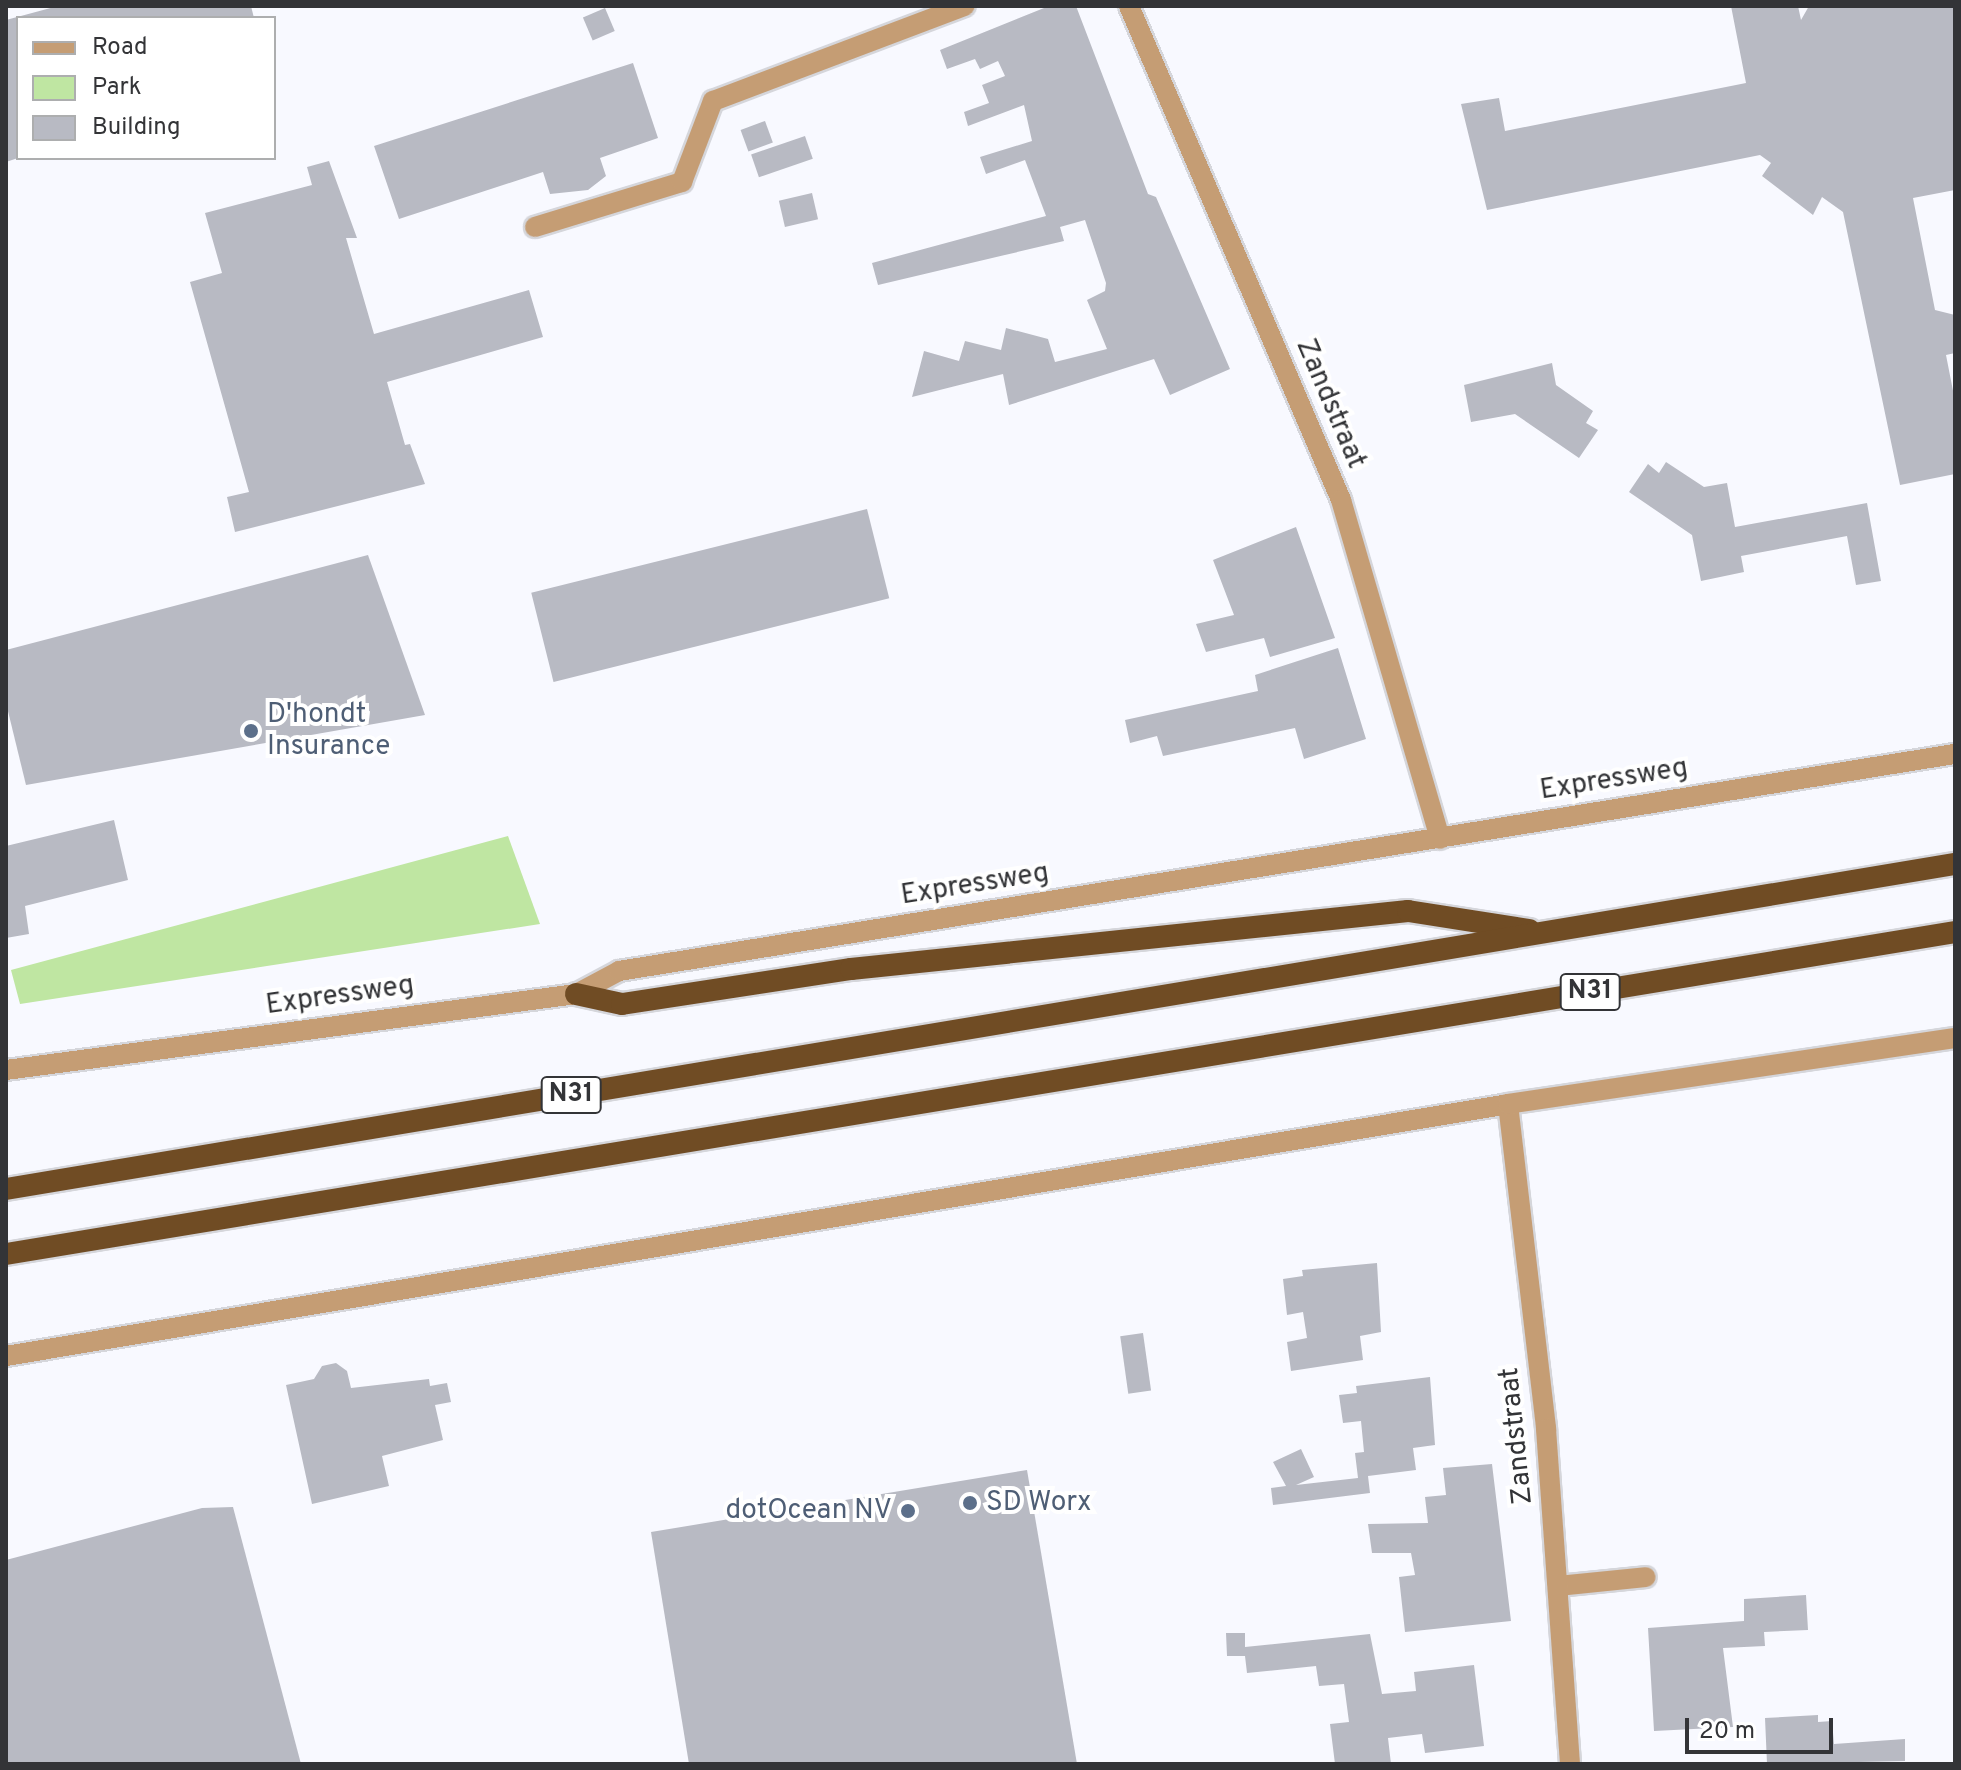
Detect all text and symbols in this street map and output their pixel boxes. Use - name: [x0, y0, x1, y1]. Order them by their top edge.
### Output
- legend: [16, 16, 276, 160]
- text: Road: [92, 33, 148, 63]
- text: Park: [92, 73, 142, 103]
- text: Building: [92, 113, 181, 143]
- street label: Zandstraat: [1288, 334, 1372, 474]
- place label: D'hondt Insurance: [267, 698, 390, 764]
- marker: D'hondt Insurance: [242, 722, 260, 740]
- street label: Expressweg: [1538, 752, 1690, 808]
- street label: Expressweg: [899, 857, 1051, 913]
- street label: Expressweg: [264, 969, 416, 1023]
- road number: N31: [1558, 970, 1622, 1014]
- road number: N31: [539, 1073, 603, 1117]
- street label: Zandstraat: [1493, 1366, 1541, 1506]
- place label: SD Worx: [986, 1486, 1092, 1520]
- place label: dotOcean NV: [726, 1494, 892, 1528]
- marker: SD Worx: [961, 1494, 979, 1512]
- marker: dotOcean NV: [899, 1502, 917, 1520]
- scale bar: [1689, 1702, 1837, 1752]
- text: 20 m: [1699, 1717, 1755, 1747]

